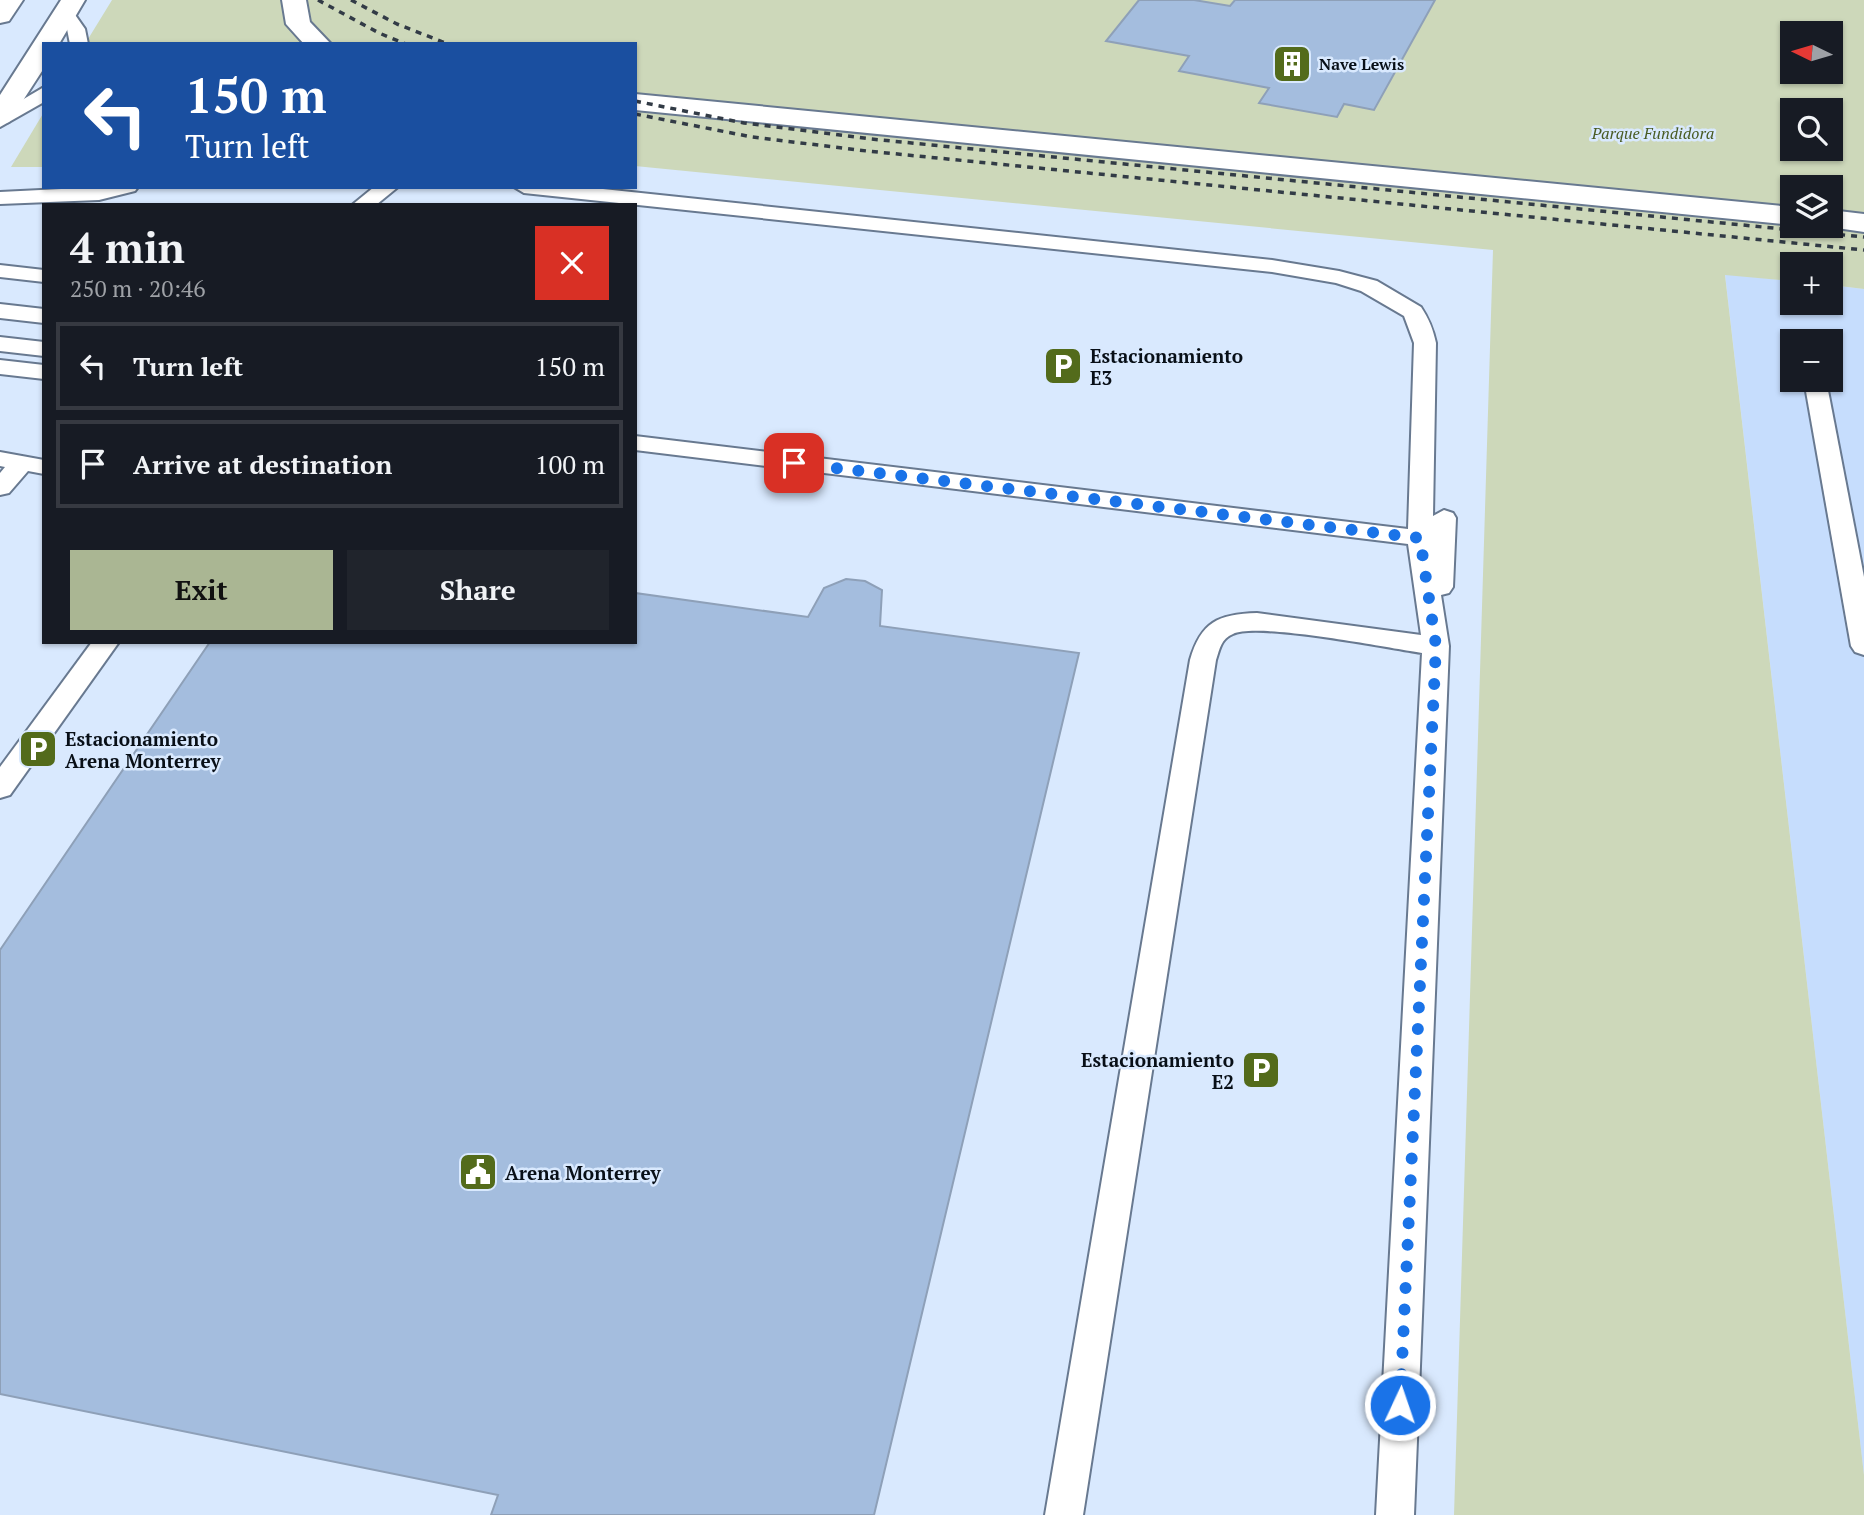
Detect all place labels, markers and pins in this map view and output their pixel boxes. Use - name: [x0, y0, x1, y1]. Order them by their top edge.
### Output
- building icon: Nave Lewis: [1271, 43, 1313, 85]
- place label: Nave Lewis: [1319, 53, 1404, 75]
- place label: Estacionamiento E3: [1090, 343, 1243, 390]
- parking icon: Estacionamiento E3: [1042, 345, 1084, 387]
- pin: [764, 433, 824, 493]
- place label: Estacionamiento Arena Monterrey: [65, 726, 221, 773]
- parking icon: Estacionamiento Arena Monterrey: [17, 728, 59, 770]
- place label: Estacionamiento E2: [1081, 1047, 1234, 1094]
- parking icon: Estacionamiento E2: [1240, 1049, 1282, 1091]
- public building icon: Arena Monterrey: [457, 1151, 499, 1193]
- place label: Arena Monterrey: [505, 1160, 661, 1185]

